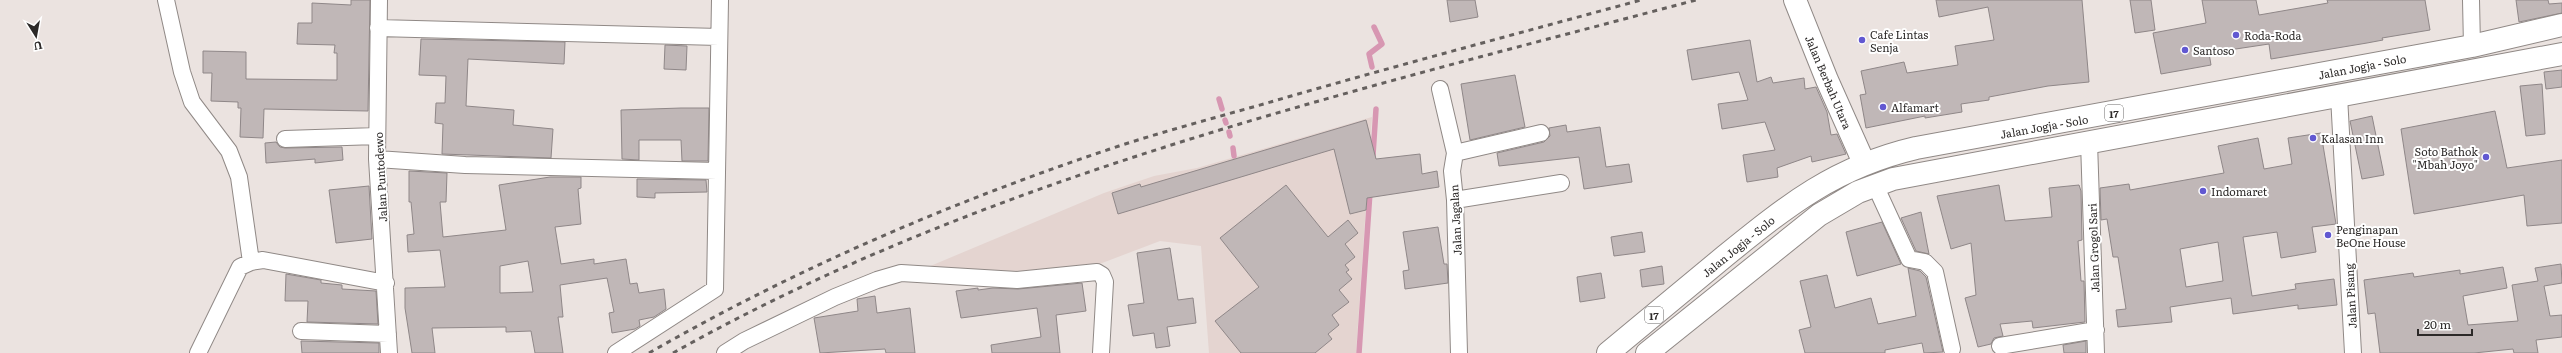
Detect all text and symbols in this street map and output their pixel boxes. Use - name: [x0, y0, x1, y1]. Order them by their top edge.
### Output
- north arrow: [16, 16, 56, 56]
- place label: Cafe Lintas Senja: [1870, 26, 1928, 55]
- place label: Roda-Roda: [2244, 27, 2301, 43]
- marker: Roda-Roda: [2231, 30, 2241, 40]
- street label: Jalan Berbah Utara: [1802, 33, 1856, 131]
- marker: Cafe Lintas Senja: [1857, 35, 1867, 45]
- text: U: [32, 38, 44, 56]
- place label: Santoso: [2193, 42, 2234, 58]
- marker: Santoso: [2180, 45, 2190, 55]
- street label: Jalan Jogja - Solo: [2317, 50, 2407, 82]
- place label: Alfamart: [1891, 99, 1939, 115]
- marker: Alfamart: [1878, 102, 1888, 112]
- road number: 17: [2105, 105, 2123, 121]
- street label: Jalan Jogja - Solo: [1999, 110, 2089, 142]
- place label: Kalasan Inn: [2321, 130, 2384, 146]
- street label: Jalan Puntodewo: [370, 132, 390, 222]
- marker: Kalasan Inn: [2308, 133, 2318, 143]
- place label: Soto Bathok "Mbah Joyo": [2413, 143, 2478, 172]
- marker: Soto Bathok "Mbah Joyo": [2481, 152, 2491, 162]
- place label: Indomaret: [2211, 183, 2268, 199]
- street label: Jalan Jagalan: [1445, 184, 1465, 256]
- marker: Indomaret: [2198, 186, 2208, 196]
- street label: Jalan Grogol Sari: [2083, 203, 2103, 293]
- street label: Jalan Jogja - Solo: [1698, 212, 1778, 280]
- place label: Penginapan BeOne House: [2336, 221, 2406, 250]
- marker: Penginapan BeOne House: [2323, 230, 2333, 240]
- street label: Jalan Pisang: [2340, 262, 2360, 329]
- road number: 17: [1645, 307, 1663, 323]
- scale bar: [2418, 311, 2472, 337]
- text: 20 m: [2424, 315, 2451, 333]

